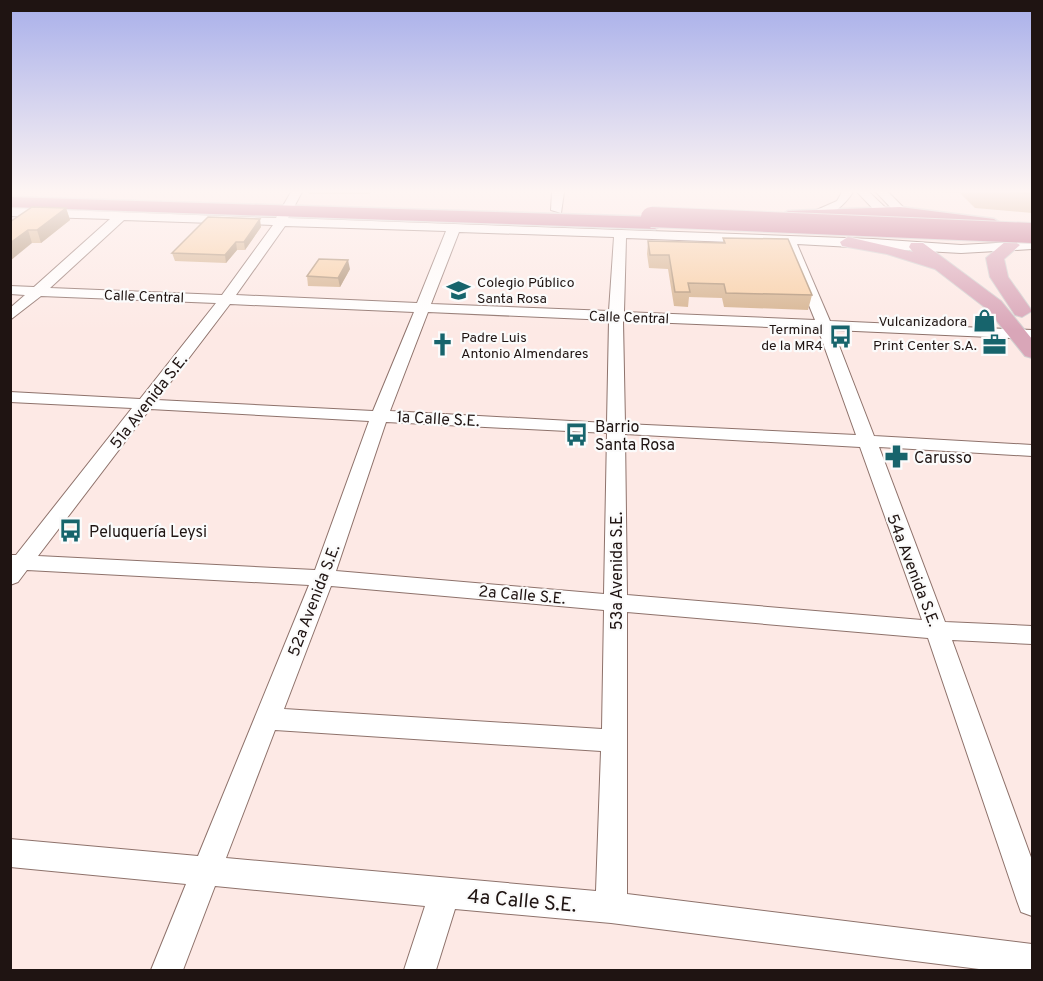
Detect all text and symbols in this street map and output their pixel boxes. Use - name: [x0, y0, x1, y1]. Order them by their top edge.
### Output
- place label: Colegio Público Santa Rosa: [477, 275, 575, 308]
- school or university icon: Colegio Público Santa Rosa: [446, 277, 472, 303]
- street label: Calle Central: [104, 288, 184, 307]
- shop icon: Vulcanizadora: [972, 308, 998, 334]
- street label: Calle Central: [589, 309, 669, 328]
- place label: Vulcanizadora: [879, 314, 967, 331]
- place label: Terminal de la MR4: [761, 322, 823, 355]
- bus stop icon: Terminal de la MR4: [828, 324, 854, 350]
- place label: Padre Luis Antonio Almendares: [461, 330, 589, 363]
- church icon: Padre Luis Antonio Almendares: [430, 332, 456, 358]
- office icon: Print Center S.A.: [982, 332, 1008, 358]
- place label: Print Center S.A.: [873, 338, 977, 355]
- street label: 51a Avenida S.E.: [107, 351, 193, 453]
- street label: 1a Calle S.E.: [396, 408, 480, 432]
- place label: Barrio Santa Rosa: [595, 418, 675, 456]
- bus stop icon: Barrio Santa Rosa: [564, 422, 590, 448]
- pharmacy icon: Carusso: [883, 444, 909, 470]
- place label: Carusso: [914, 449, 972, 469]
- street label: 53a Avenida S.E.: [608, 512, 628, 630]
- street label: 54a Avenida S.E.: [881, 512, 943, 630]
- bus stop icon: Peluquería Leysi: [58, 518, 84, 544]
- place label: Peluquería Leysi: [89, 523, 207, 543]
- street label: 52a Avenida S.E.: [284, 542, 345, 660]
- street label: 2a Calle S.E.: [477, 582, 566, 610]
- street label: 4a Calle S.E.: [466, 884, 578, 920]

